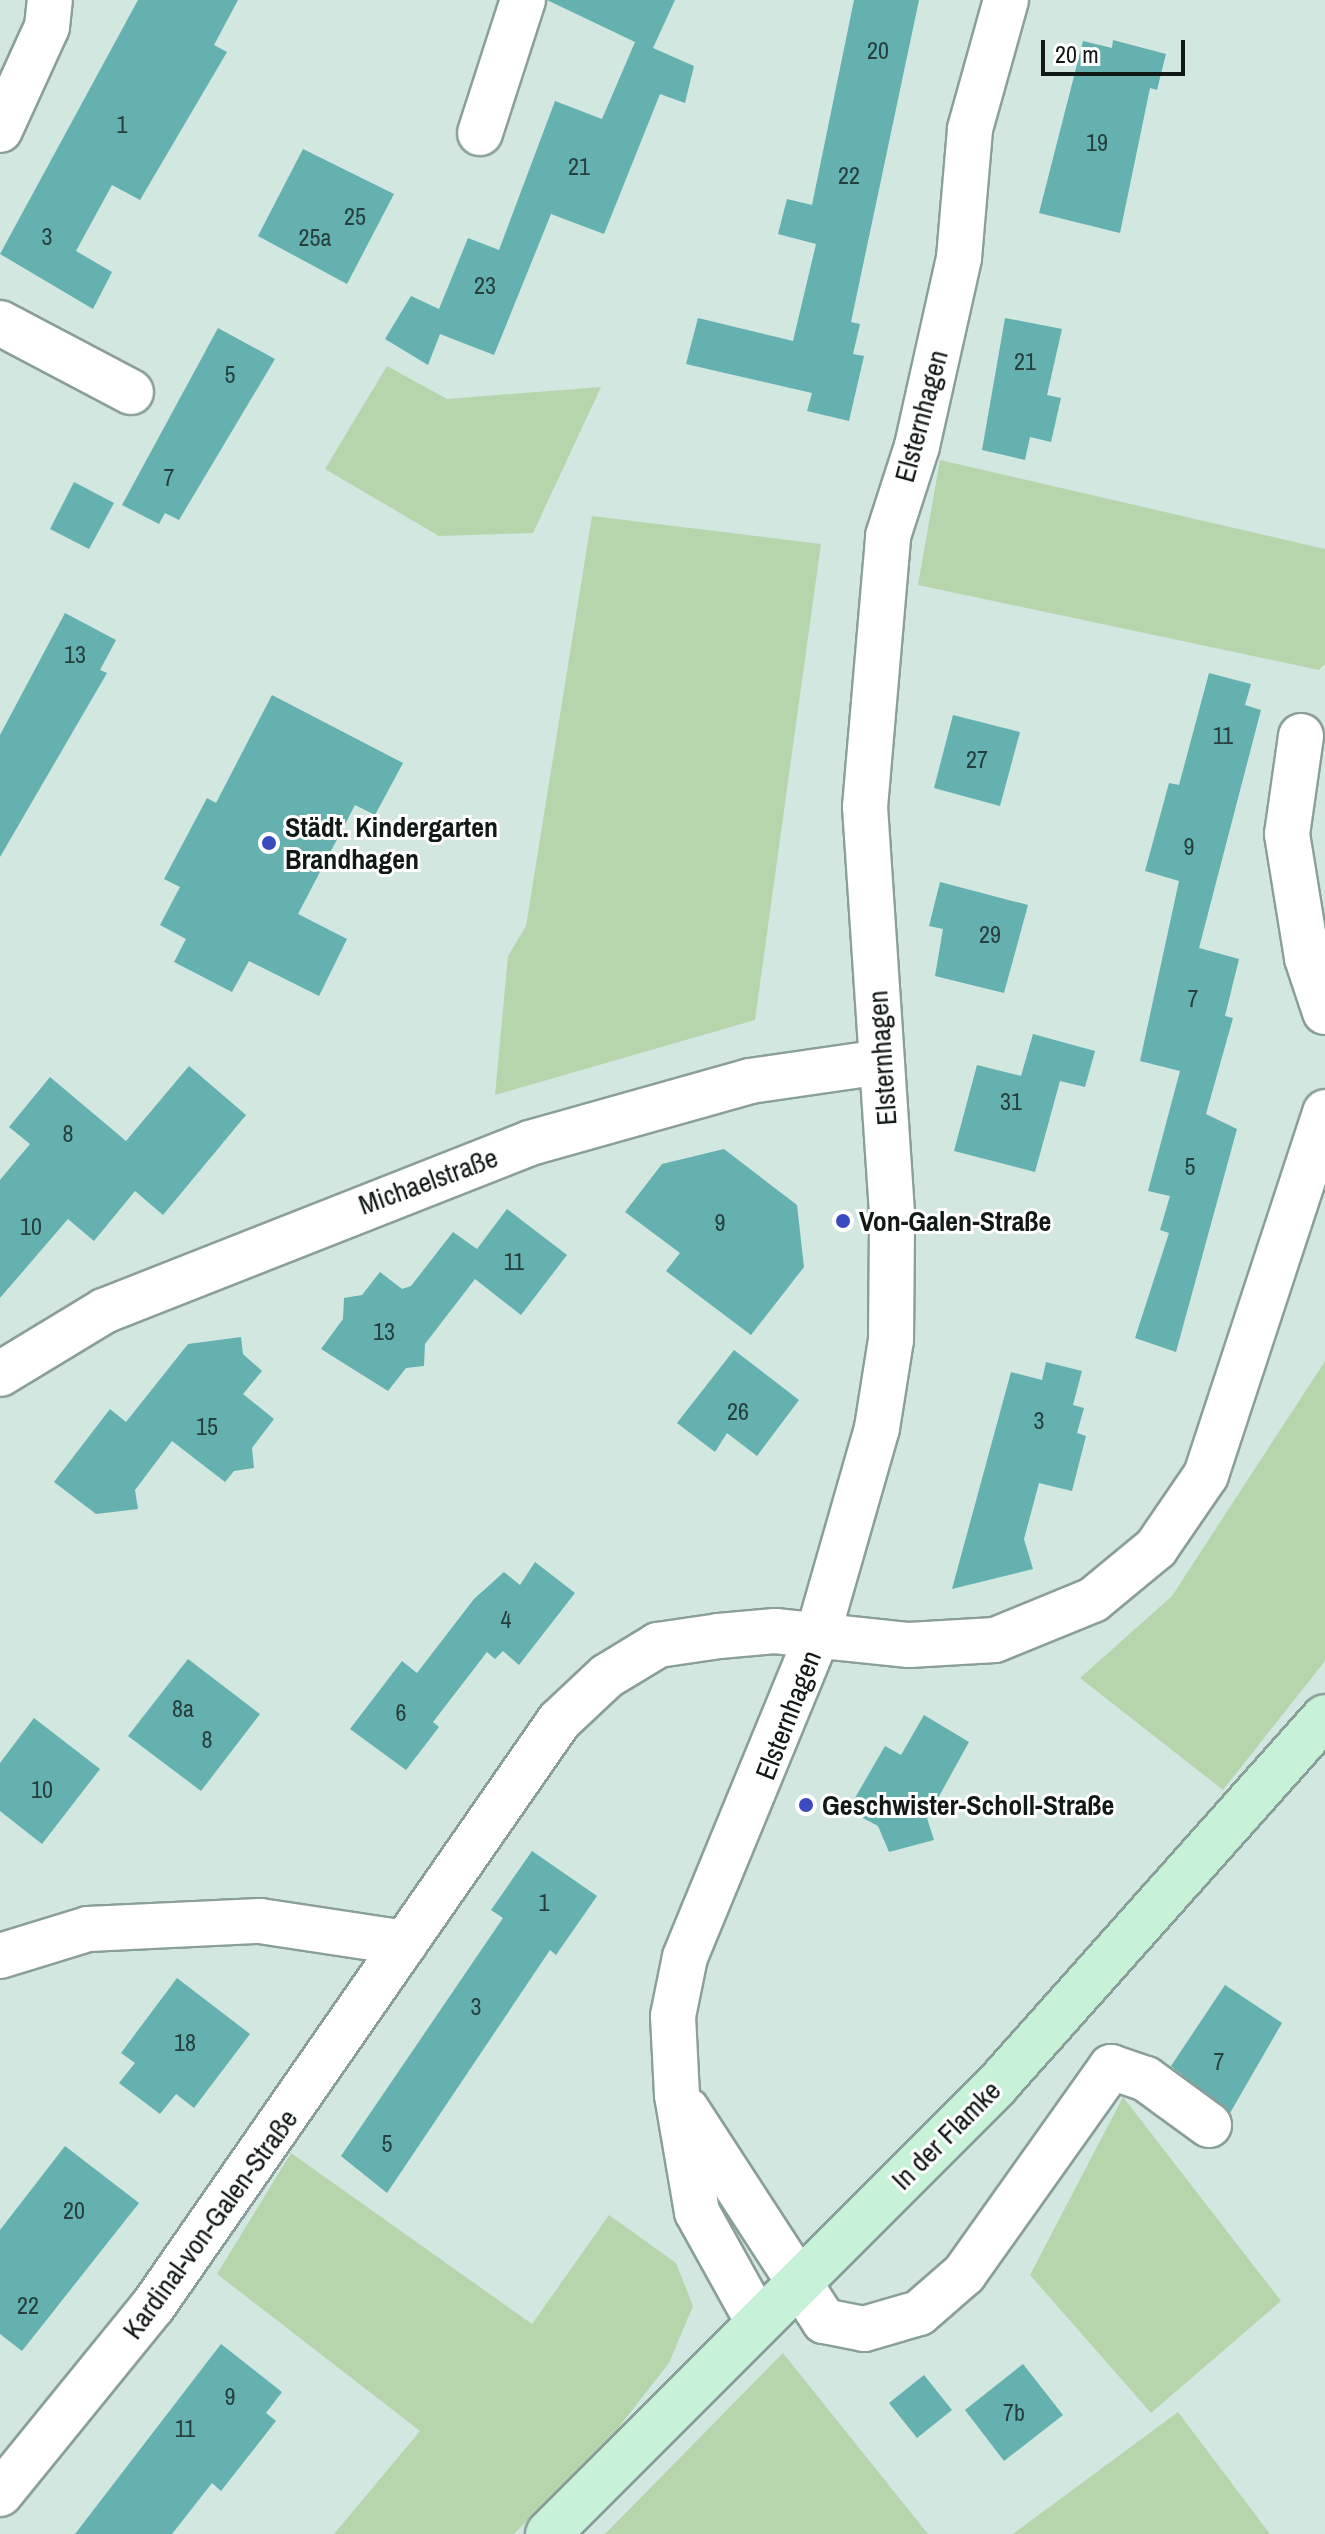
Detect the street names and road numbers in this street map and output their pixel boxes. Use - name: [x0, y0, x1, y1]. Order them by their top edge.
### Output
- street label: Elsternhagen: [887, 346, 955, 486]
- street label: Elsternhagen: [861, 989, 903, 1127]
- street label: Michaelstraße: [354, 1140, 502, 1222]
- street label: Elsternhagen: [748, 1646, 828, 1784]
- street label: In der Flamke: [884, 2073, 1008, 2197]
- street label: Kardinal-von-Galen-Straße: [115, 2103, 305, 2345]

